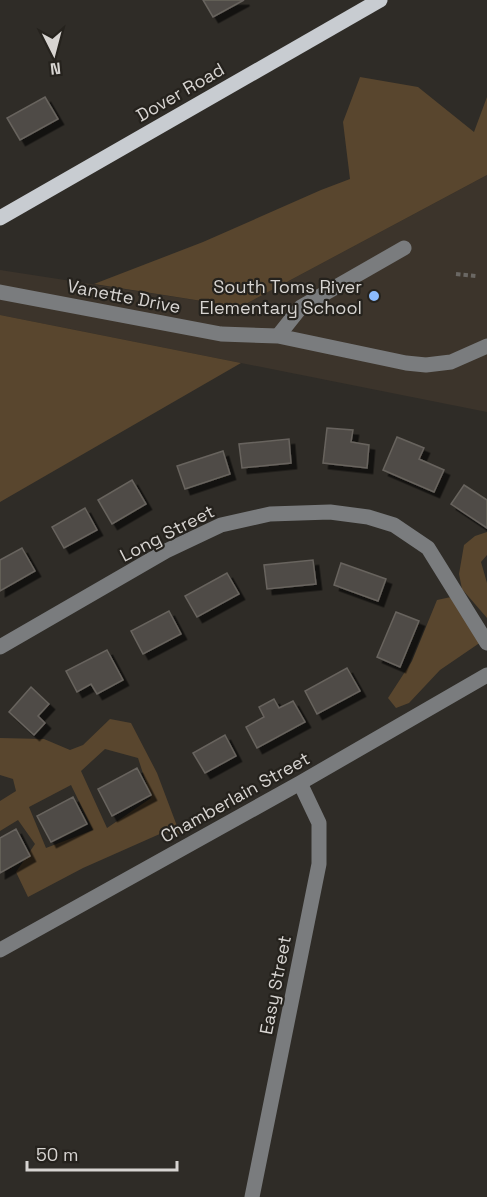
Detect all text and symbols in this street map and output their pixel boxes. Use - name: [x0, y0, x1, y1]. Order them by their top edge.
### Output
- north arrow: [24, 24, 84, 84]
- text: N: [49, 57, 62, 79]
- street label: Dover Road: [132, 57, 228, 127]
- street label: Vanette Drive: [65, 274, 183, 318]
- place label: South Toms River Elementary School: [199, 275, 362, 319]
- marker: South Toms River Elementary School: [367, 289, 381, 303]
- street label: Long Street: [116, 499, 218, 567]
- street label: Chamberlain Street: [156, 746, 314, 848]
- street label: Easy Street: [254, 933, 296, 1037]
- scale bar: [27, 1134, 177, 1172]
- text: 50 m: [36, 1143, 78, 1166]

